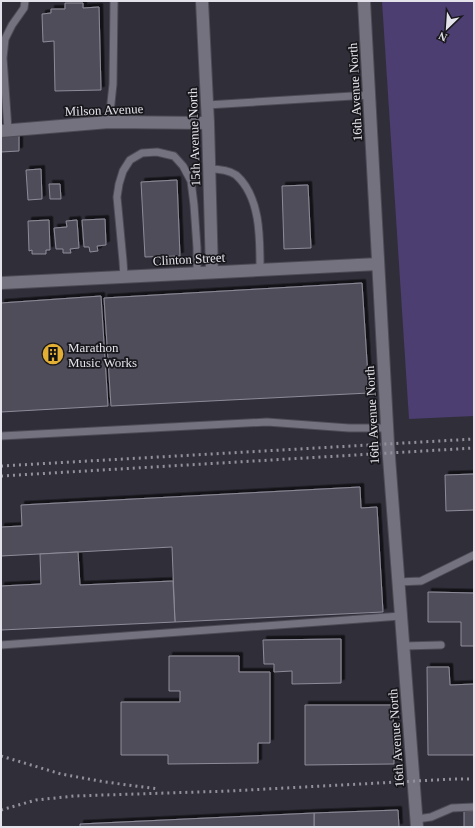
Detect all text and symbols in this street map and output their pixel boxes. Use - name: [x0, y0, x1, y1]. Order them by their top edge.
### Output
- north arrow: [427, 8, 467, 48]
- text: N: [437, 30, 449, 44]
- street label: 16th Avenue North: [345, 42, 365, 142]
- street label: 15th Avenue North: [185, 87, 203, 187]
- street label: Milson Avenue: [64, 101, 144, 119]
- street label: Clinton Street: [152, 250, 226, 268]
- place label: Marathon Music Works: [68, 340, 137, 370]
- building icon: Marathon Music Works: [40, 341, 66, 367]
- street label: 16th Avenue North: [362, 365, 382, 465]
- street label: 16th Avenue North: [385, 688, 407, 788]

